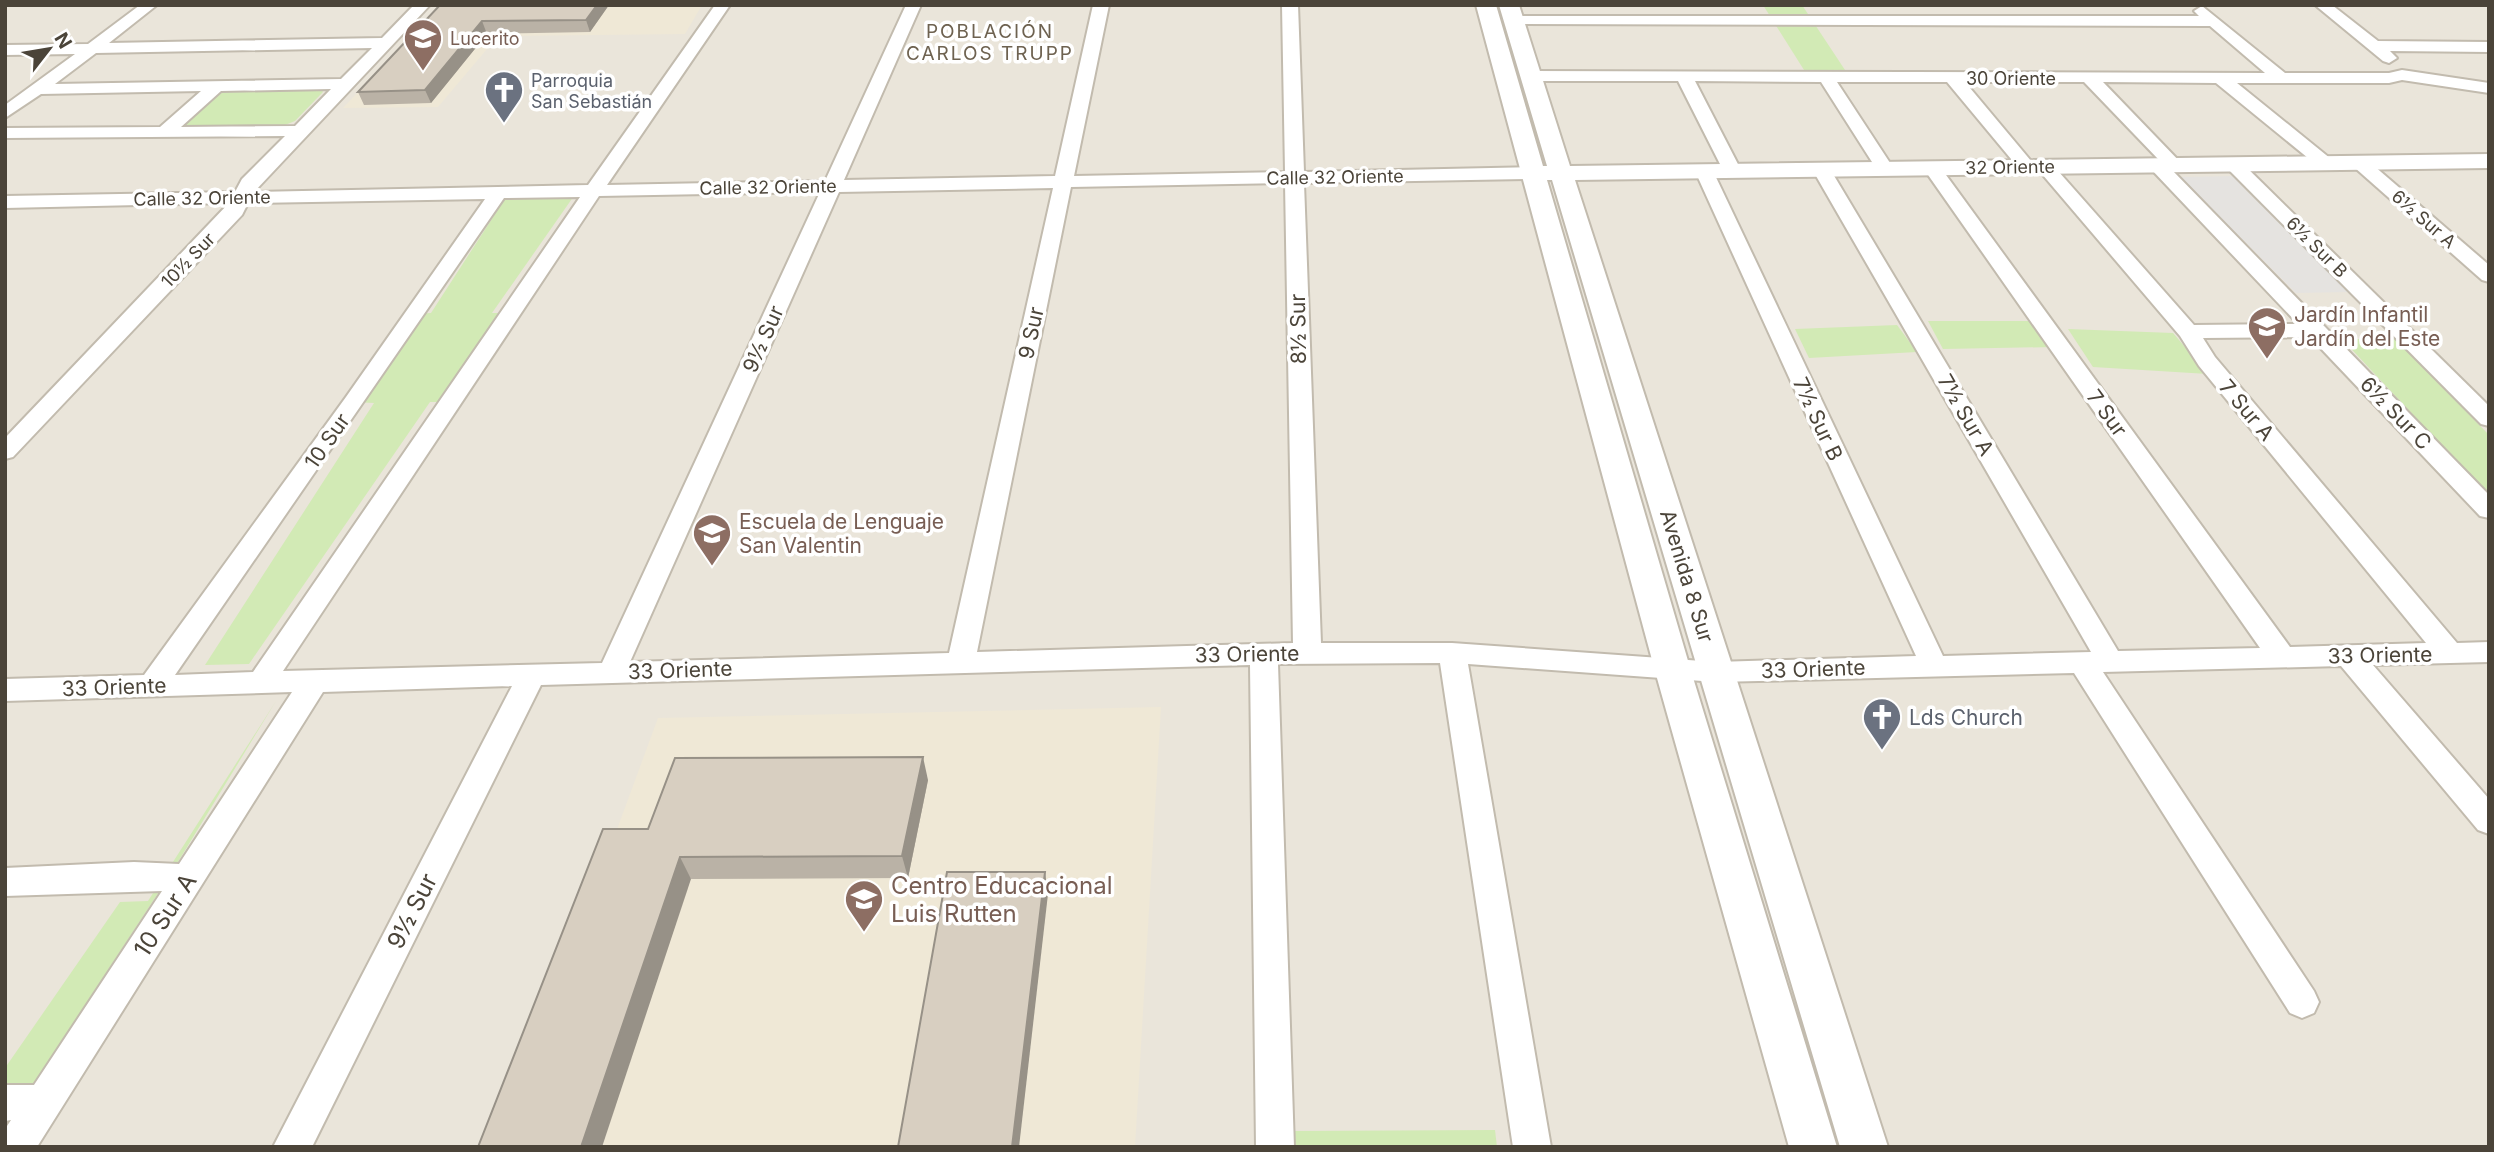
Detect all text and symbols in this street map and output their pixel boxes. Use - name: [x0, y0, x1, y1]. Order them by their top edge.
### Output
- north arrow: [14, 14, 84, 84]
- school or university icon: Lucerito: [402, 17, 444, 72]
- district label: POBLACIÓN CARLOS TRUPP: [906, 20, 1074, 65]
- text: N: [50, 28, 77, 53]
- place label: Lucerito: [450, 28, 520, 49]
- street label: 30 Oriente: [1966, 68, 2056, 89]
- church icon: Parroquia San Sebastián: [483, 69, 525, 124]
- place label: Parroquia San Sebastián: [531, 70, 652, 112]
- street label: 32 Oriente: [1965, 156, 2055, 178]
- street label: Calle 32 Oriente: [1266, 165, 1404, 189]
- street label: Calle 32 Oriente: [699, 175, 837, 199]
- street label: Calle 32 Oriente: [133, 186, 271, 210]
- street label: 6½ Sur A: [2388, 186, 2460, 252]
- street label: 6½ Sur B: [2282, 212, 2352, 282]
- street label: 10½ Sur: [157, 228, 219, 292]
- street label: 8½ Sur: [1285, 293, 1311, 364]
- street label: 9½ Sur: [737, 302, 789, 376]
- place label: Jardín Infantil Jardín del Este: [2294, 302, 2440, 351]
- street label: 9 Sur: [1013, 305, 1049, 361]
- school or university icon: Jardín Infantil Jardín del Este: [2246, 305, 2288, 360]
- street label: 7½ Sur A: [1933, 370, 1999, 460]
- street label: 6½ Sur C: [2355, 371, 2437, 455]
- street label: 7½ Sur B: [1788, 373, 1848, 465]
- street label: 7 Sur A: [2214, 374, 2280, 446]
- street label: 7 Sur: [2082, 385, 2132, 441]
- street label: 10 Sur: [299, 409, 355, 473]
- street label: Avenida 8 Sur: [1655, 507, 1719, 645]
- place label: Escuela de Lenguaje San Valentin: [739, 509, 944, 558]
- school or university icon: Escuela de Lenguaje San Valentin: [691, 512, 733, 567]
- street label: 33 Oriente: [1194, 641, 1300, 667]
- street label: 33 Oriente: [2327, 642, 2433, 668]
- street label: 33 Oriente: [1760, 655, 1866, 683]
- street label: 33 Oriente: [627, 656, 733, 684]
- street label: 33 Oriente: [61, 673, 167, 701]
- church icon: Lds Church: [1861, 696, 1903, 751]
- place label: Lds Church: [1909, 705, 2023, 730]
- street label: 10 Sur A: [127, 868, 203, 962]
- street label: 9½ Sur: [381, 869, 443, 953]
- place label: Centro Educacional Luis Rutten: [891, 871, 1112, 928]
- school or university icon: Centro Educacional Luis Rutten: [843, 878, 885, 933]

